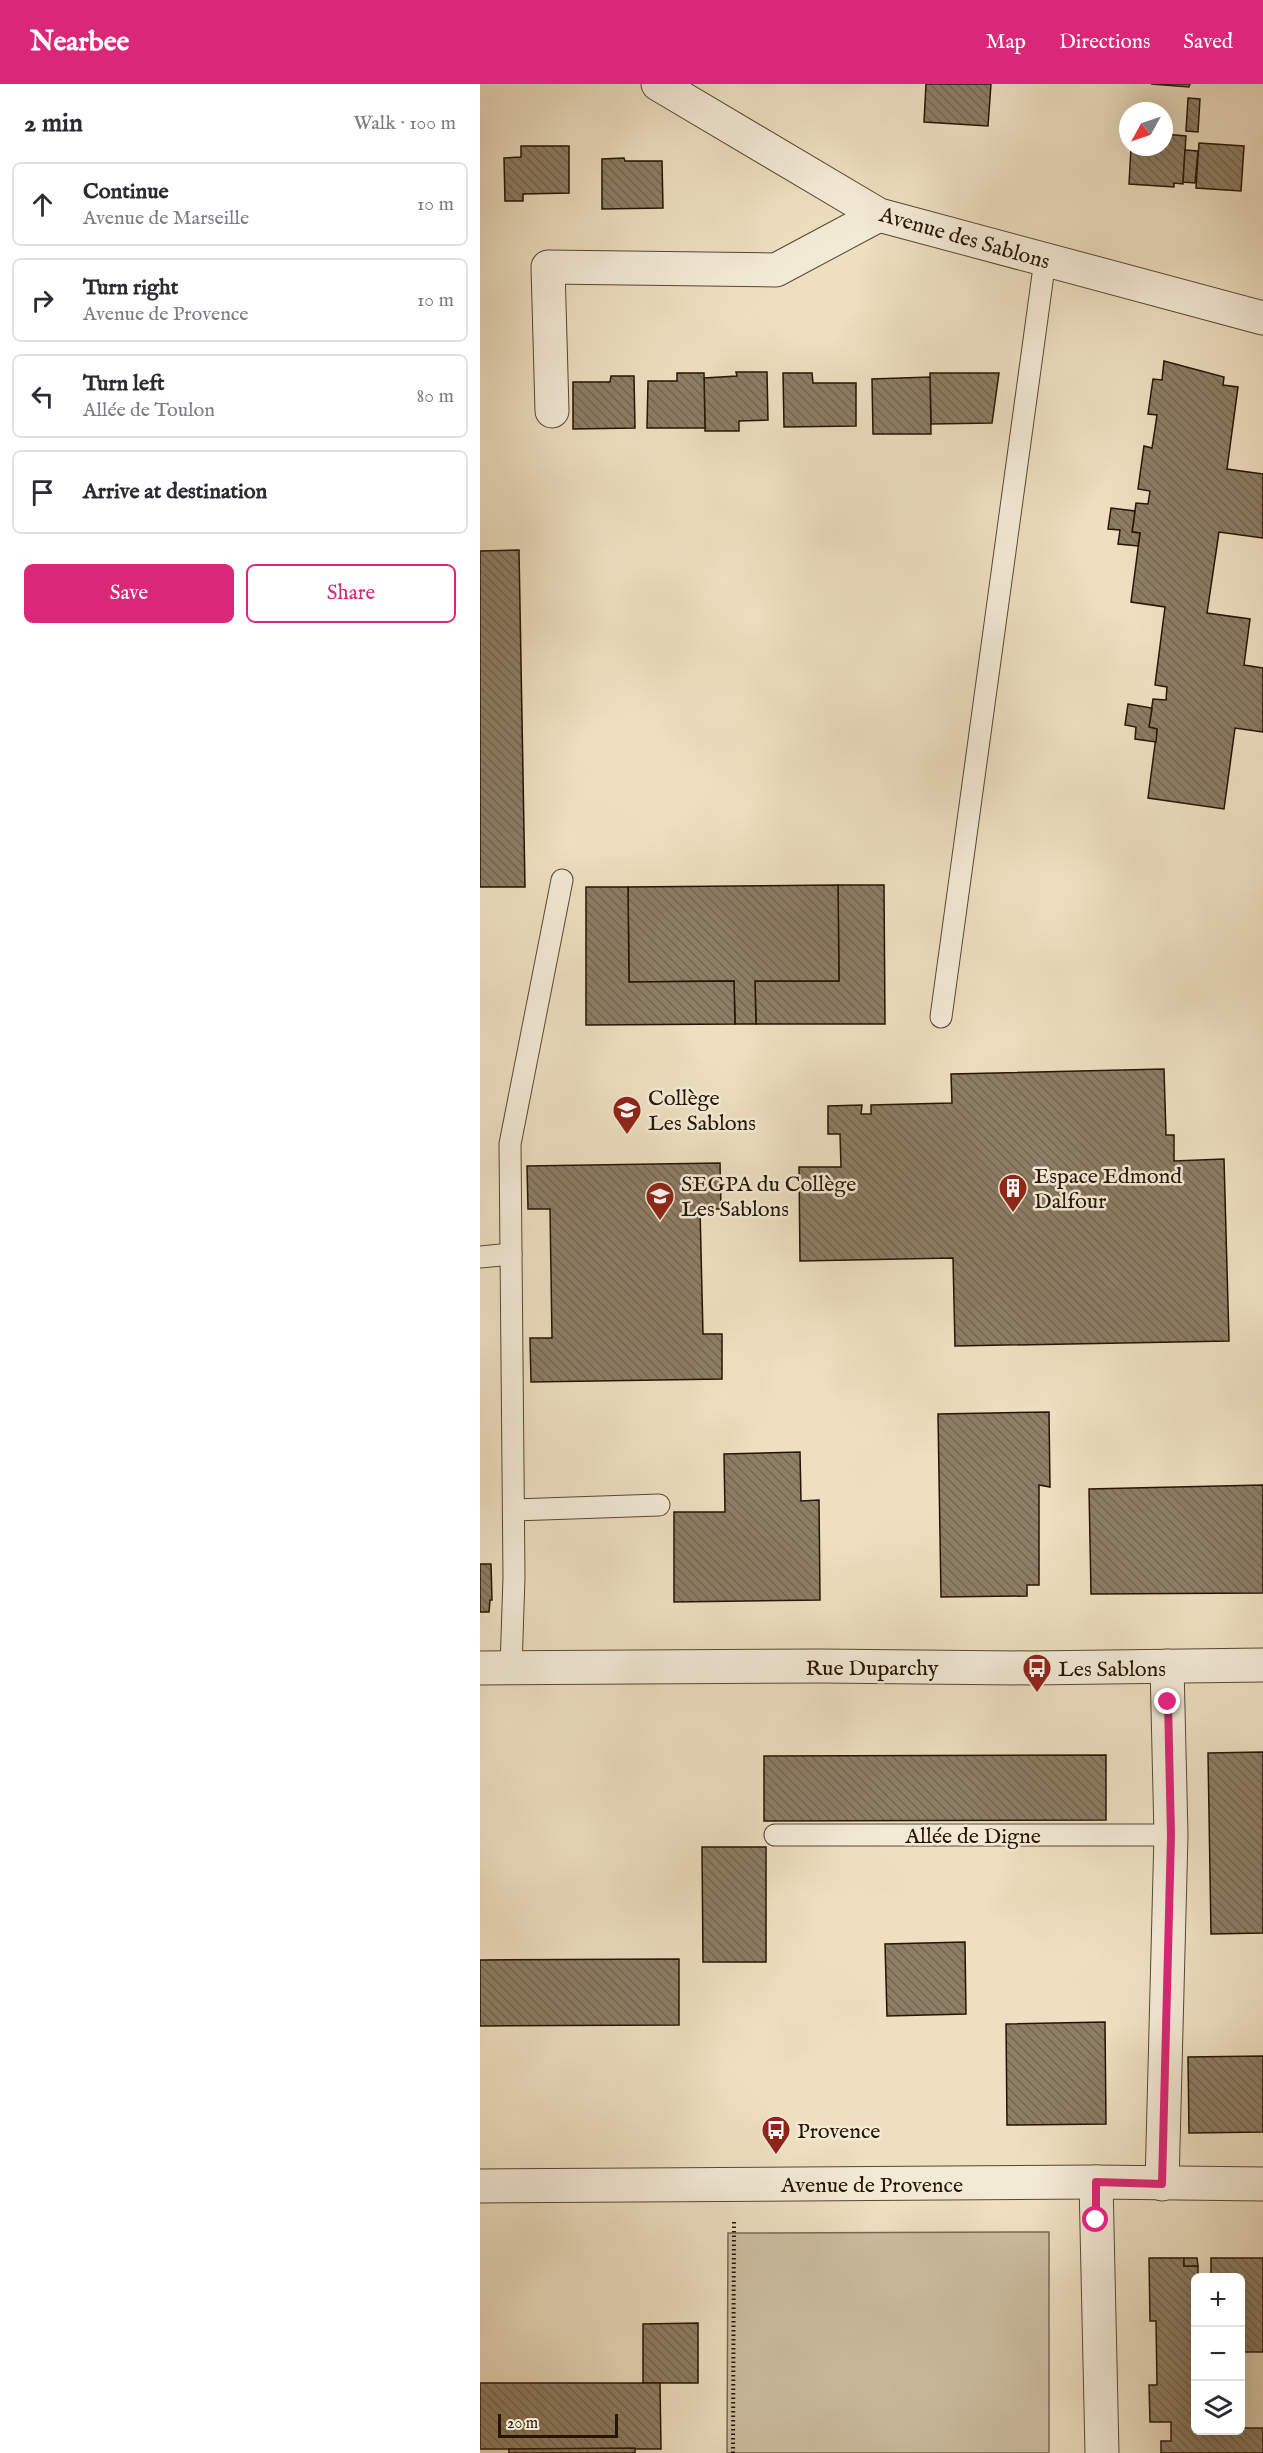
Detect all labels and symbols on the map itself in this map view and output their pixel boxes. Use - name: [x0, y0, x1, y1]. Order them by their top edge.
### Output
- north arrow: [1119, 102, 1173, 156]
- street label: Avenue des Sablons: [875, 201, 1053, 277]
- place label: Collège Les Sablons: [648, 1085, 756, 1138]
- school or university icon: Collège Les Sablons: [611, 1094, 643, 1136]
- place label: Espace Edmond Dalfour: [1034, 1163, 1182, 1216]
- place label: SEGPA du Collège Les Sablons: [681, 1171, 856, 1224]
- building icon: Espace Edmond Dalfour: [997, 1172, 1029, 1214]
- school or university icon: SEGPA du Collège Les Sablons: [644, 1180, 676, 1222]
- bus stop icon: Les Sablons: [1021, 1652, 1053, 1694]
- street label: Rue Duparchy: [805, 1655, 939, 1683]
- place label: Les Sablons: [1058, 1656, 1166, 1684]
- route end: [1154, 1688, 1180, 1714]
- street label: Allée de Digne: [904, 1823, 1041, 1851]
- bus stop icon: Provence: [760, 2114, 792, 2156]
- place label: Provence: [797, 2118, 880, 2146]
- street label: Avenue de Provence: [780, 2172, 963, 2200]
- route start: [1082, 2206, 1108, 2232]
- scale bar: [498, 2411, 618, 2438]

